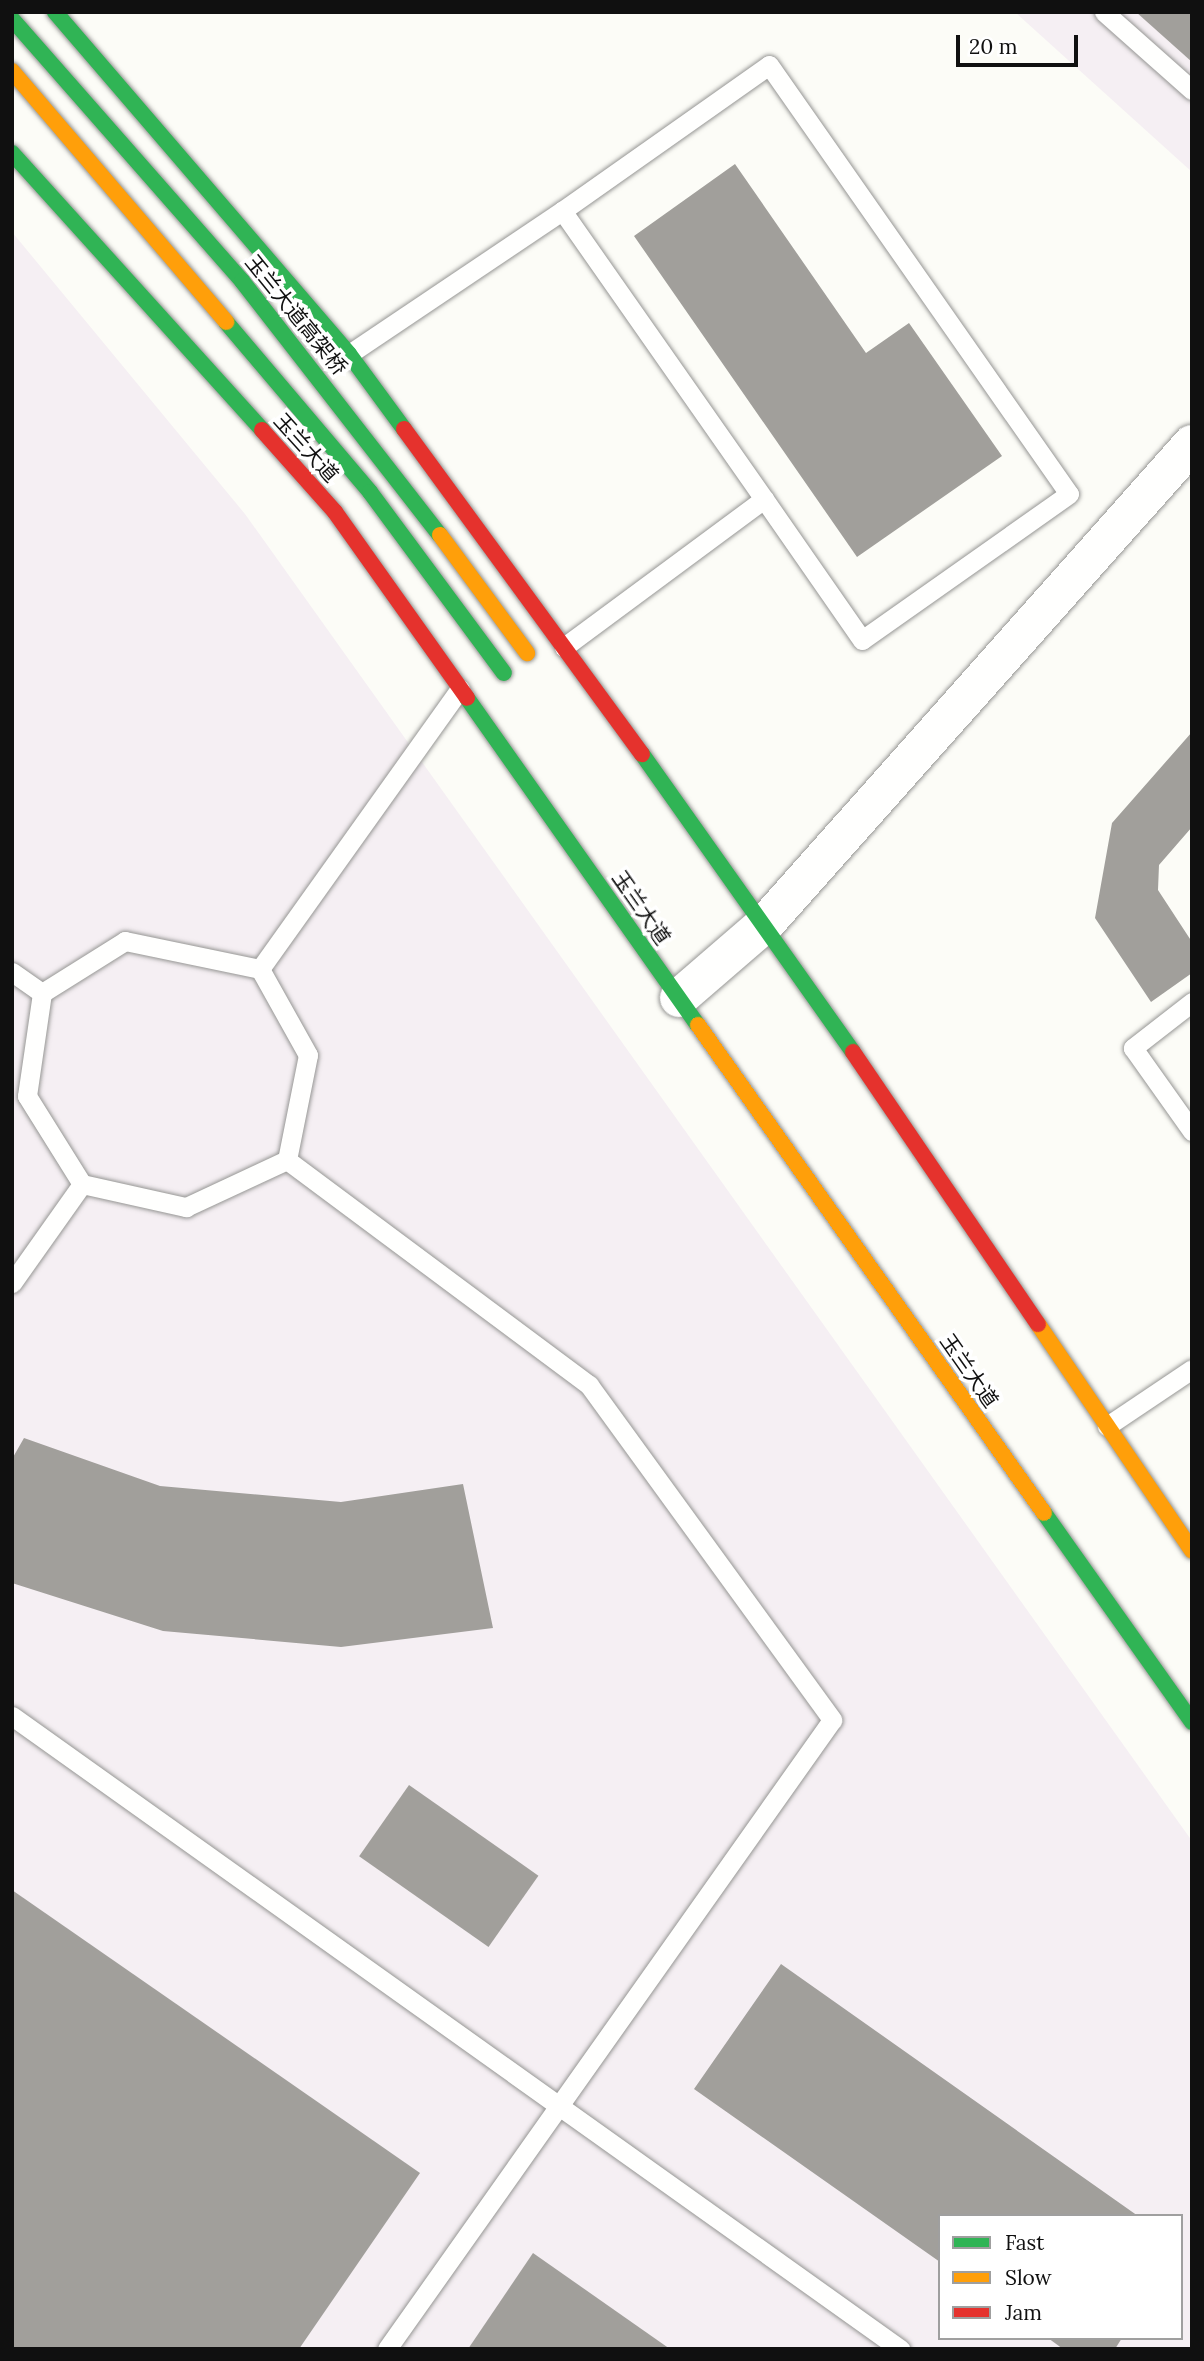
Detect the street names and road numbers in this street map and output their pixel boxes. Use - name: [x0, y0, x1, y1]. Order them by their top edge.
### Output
- street label: 玉兰大道高架桥: [240, 250, 352, 380]
- street label: 玉兰大道: [269, 408, 343, 488]
- street label: 玉兰大道: [607, 866, 675, 950]
- street label: 玉兰大道: [935, 1329, 1003, 1413]

